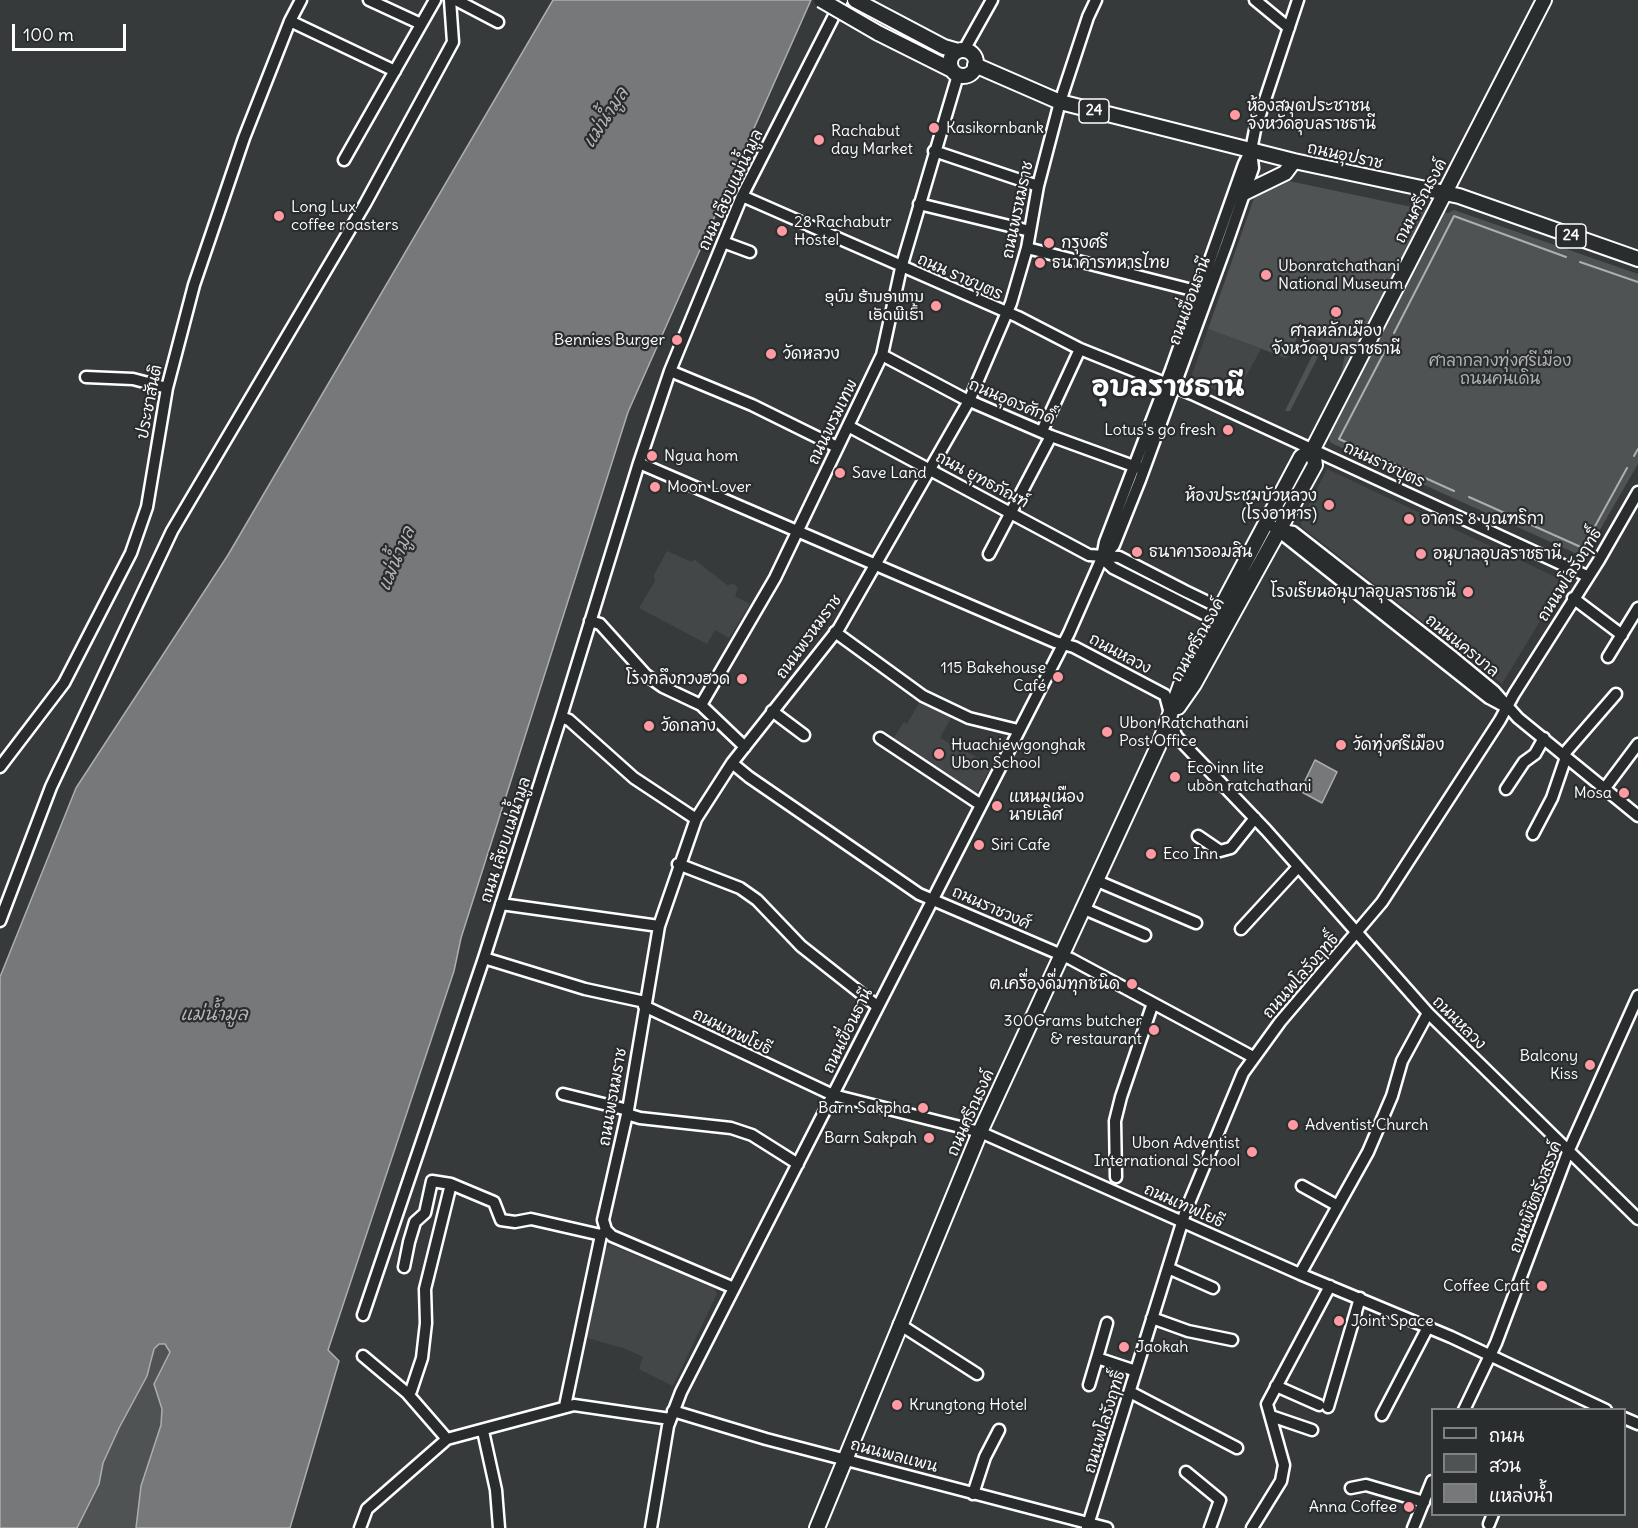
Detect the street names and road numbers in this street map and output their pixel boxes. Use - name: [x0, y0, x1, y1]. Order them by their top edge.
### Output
- road number: 24: [1079, 99, 1109, 123]
- street label: ถนน เลียบแม่น้ำมูล: [695, 126, 767, 254]
- street label: ถนนอุปราช: [1306, 139, 1384, 173]
- street label: ถนนศรีณรงค์: [1391, 155, 1451, 247]
- street label: ถนนพรหมราช: [998, 159, 1038, 261]
- road number: 24: [1556, 224, 1586, 248]
- street label: ถนน ราชบุตร: [915, 250, 1005, 304]
- street label: ถนนเขื่อนธานี: [1165, 254, 1215, 348]
- street label: ประชาสันติ: [133, 363, 167, 441]
- street label: ถนนอุดรศักดิ์: [966, 375, 1058, 429]
- street label: ถนนพรมเทพ: [804, 376, 862, 468]
- street label: ถนนราชบุตร: [1340, 438, 1428, 492]
- street label: ถนน ยุทธภัณฑ์: [932, 447, 1032, 513]
- street label: ถนนพโลรังฤทธิ์: [1534, 525, 1606, 625]
- street label: ถนนพรหมราช: [772, 591, 846, 683]
- street label: ถนนศรีณรงค์: [1167, 595, 1229, 685]
- street label: ถนนนครบาล: [1421, 611, 1503, 681]
- street label: ถนนหลวง: [1086, 630, 1154, 678]
- street label: ถนน เลียบแม่น้ำมูล: [477, 775, 535, 905]
- street label: ถนนราชวงศ์: [949, 882, 1033, 934]
- street label: ถนนพโลรังฤทธิ์: [1259, 929, 1343, 1023]
- street label: ถนนเขื่อนธานี: [819, 985, 877, 1077]
- street label: ถนนหลวง: [1428, 992, 1490, 1054]
- street label: ถนนเทพโยธี: [689, 1005, 775, 1059]
- street label: ถนนพรหมราช: [595, 1046, 631, 1148]
- street label: ถนนศรีณรงค์: [943, 1067, 999, 1159]
- street label: ถนนพิชิตรังสรรค์: [1506, 1138, 1566, 1256]
- street label: ถนนเทพโยธี: [1141, 1180, 1227, 1232]
- street label: ถนนพโลรังฤทธิ์: [1080, 1368, 1130, 1476]
- street label: ถนนพลแพน: [848, 1435, 940, 1477]

